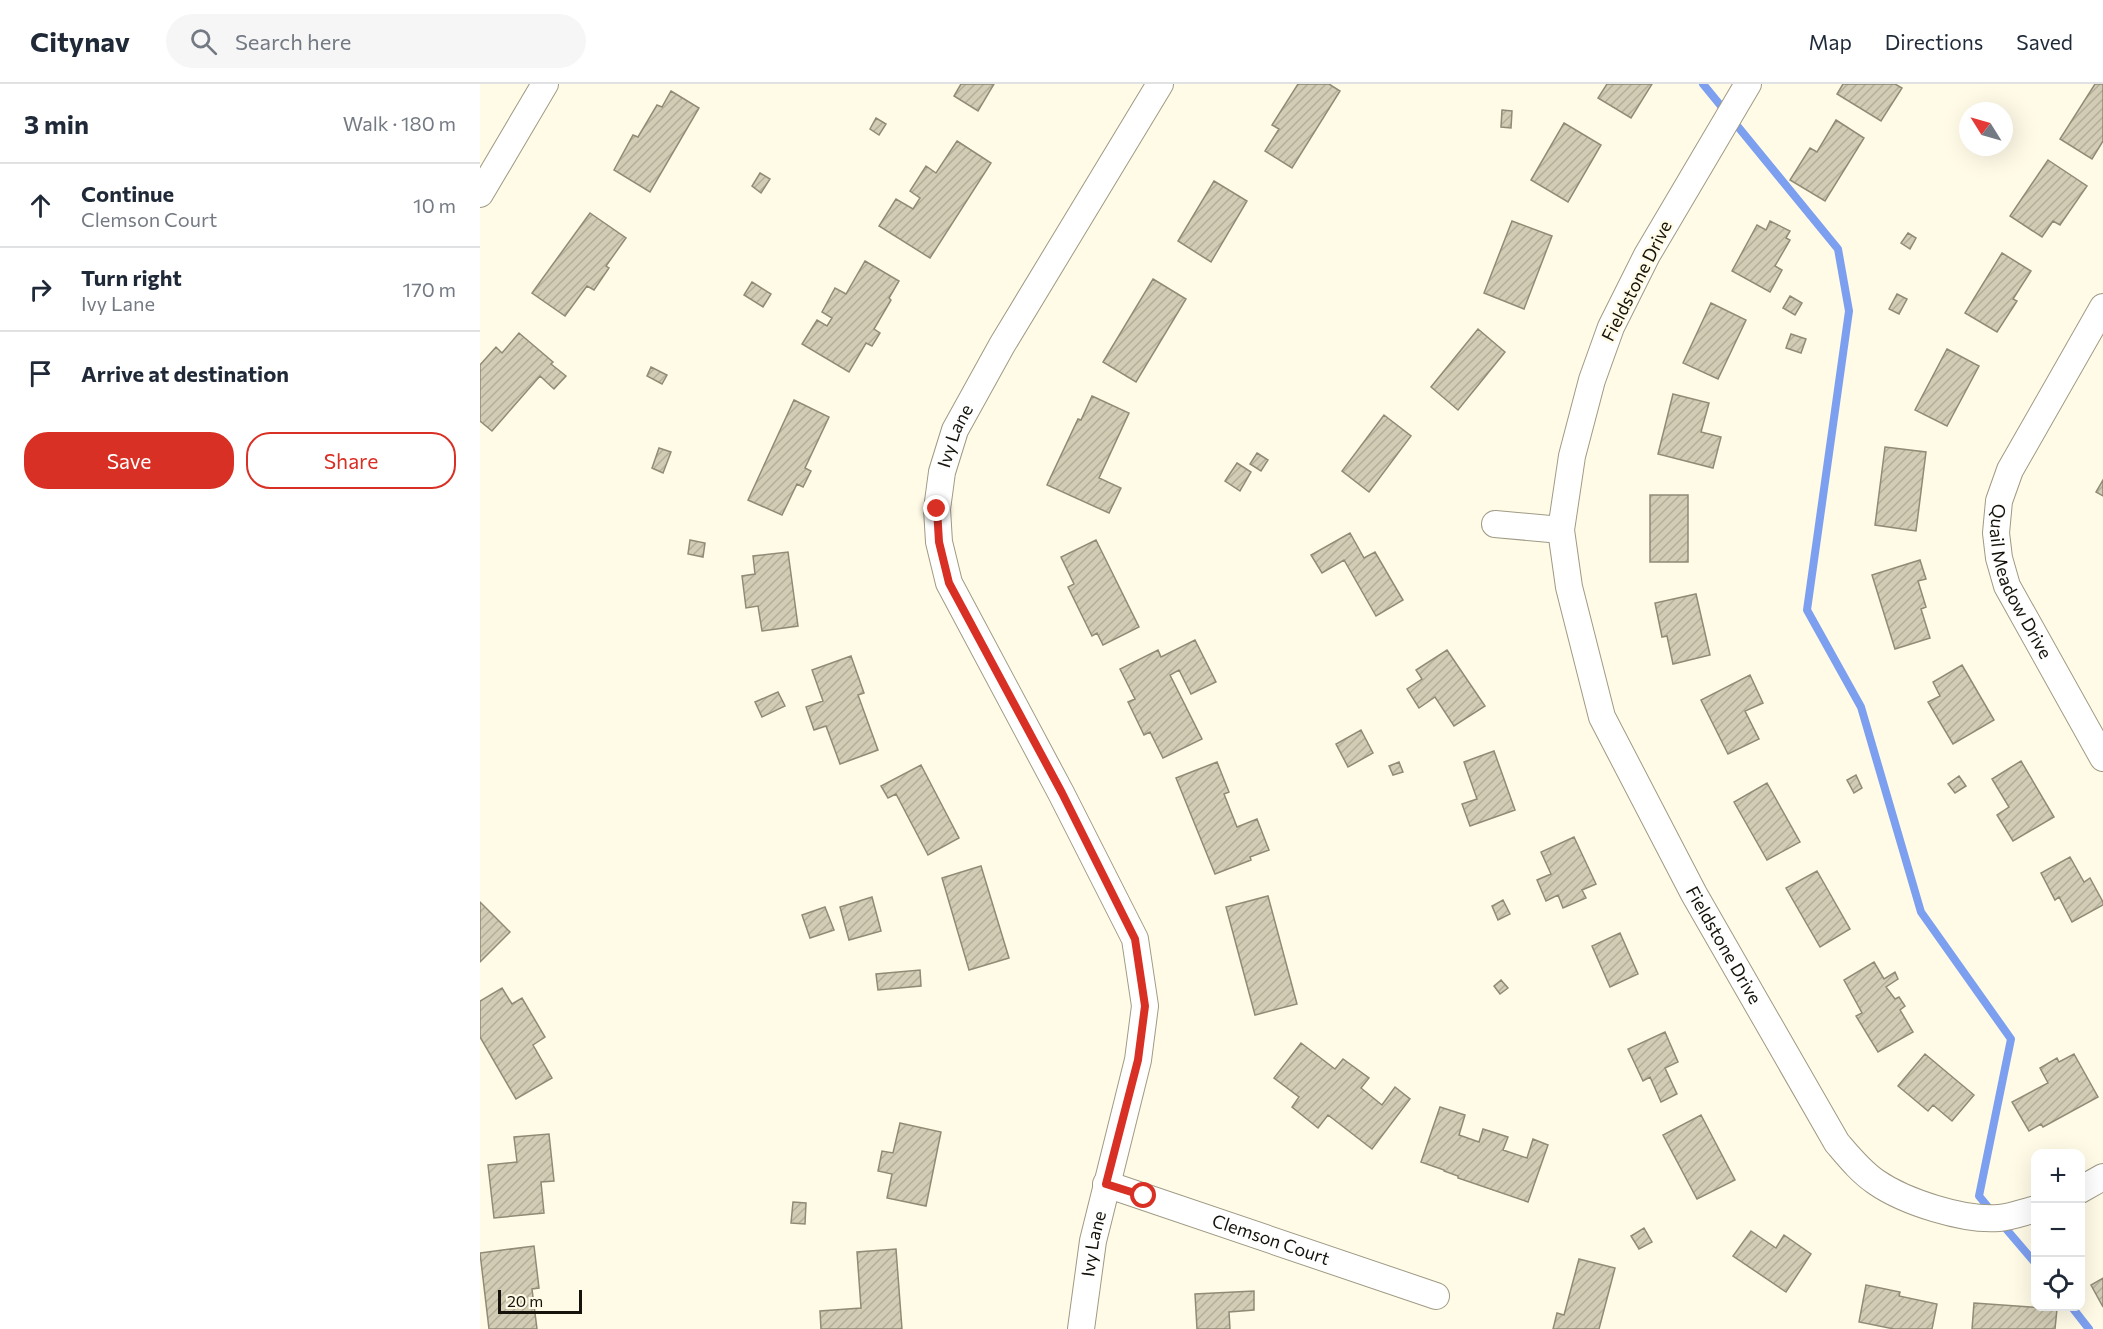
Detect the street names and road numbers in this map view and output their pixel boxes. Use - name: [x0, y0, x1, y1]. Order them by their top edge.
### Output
- street label: Fieldstone Drive: [1596, 217, 1676, 344]
- street label: Ivy Lane: [932, 400, 977, 470]
- street label: Quail Meadow Drive: [1986, 503, 2057, 662]
- street label: Fieldstone Drive: [1682, 882, 1767, 1008]
- street label: Ivy Lane: [1076, 1209, 1110, 1278]
- street label: Clemson Court: [1209, 1209, 1333, 1269]

